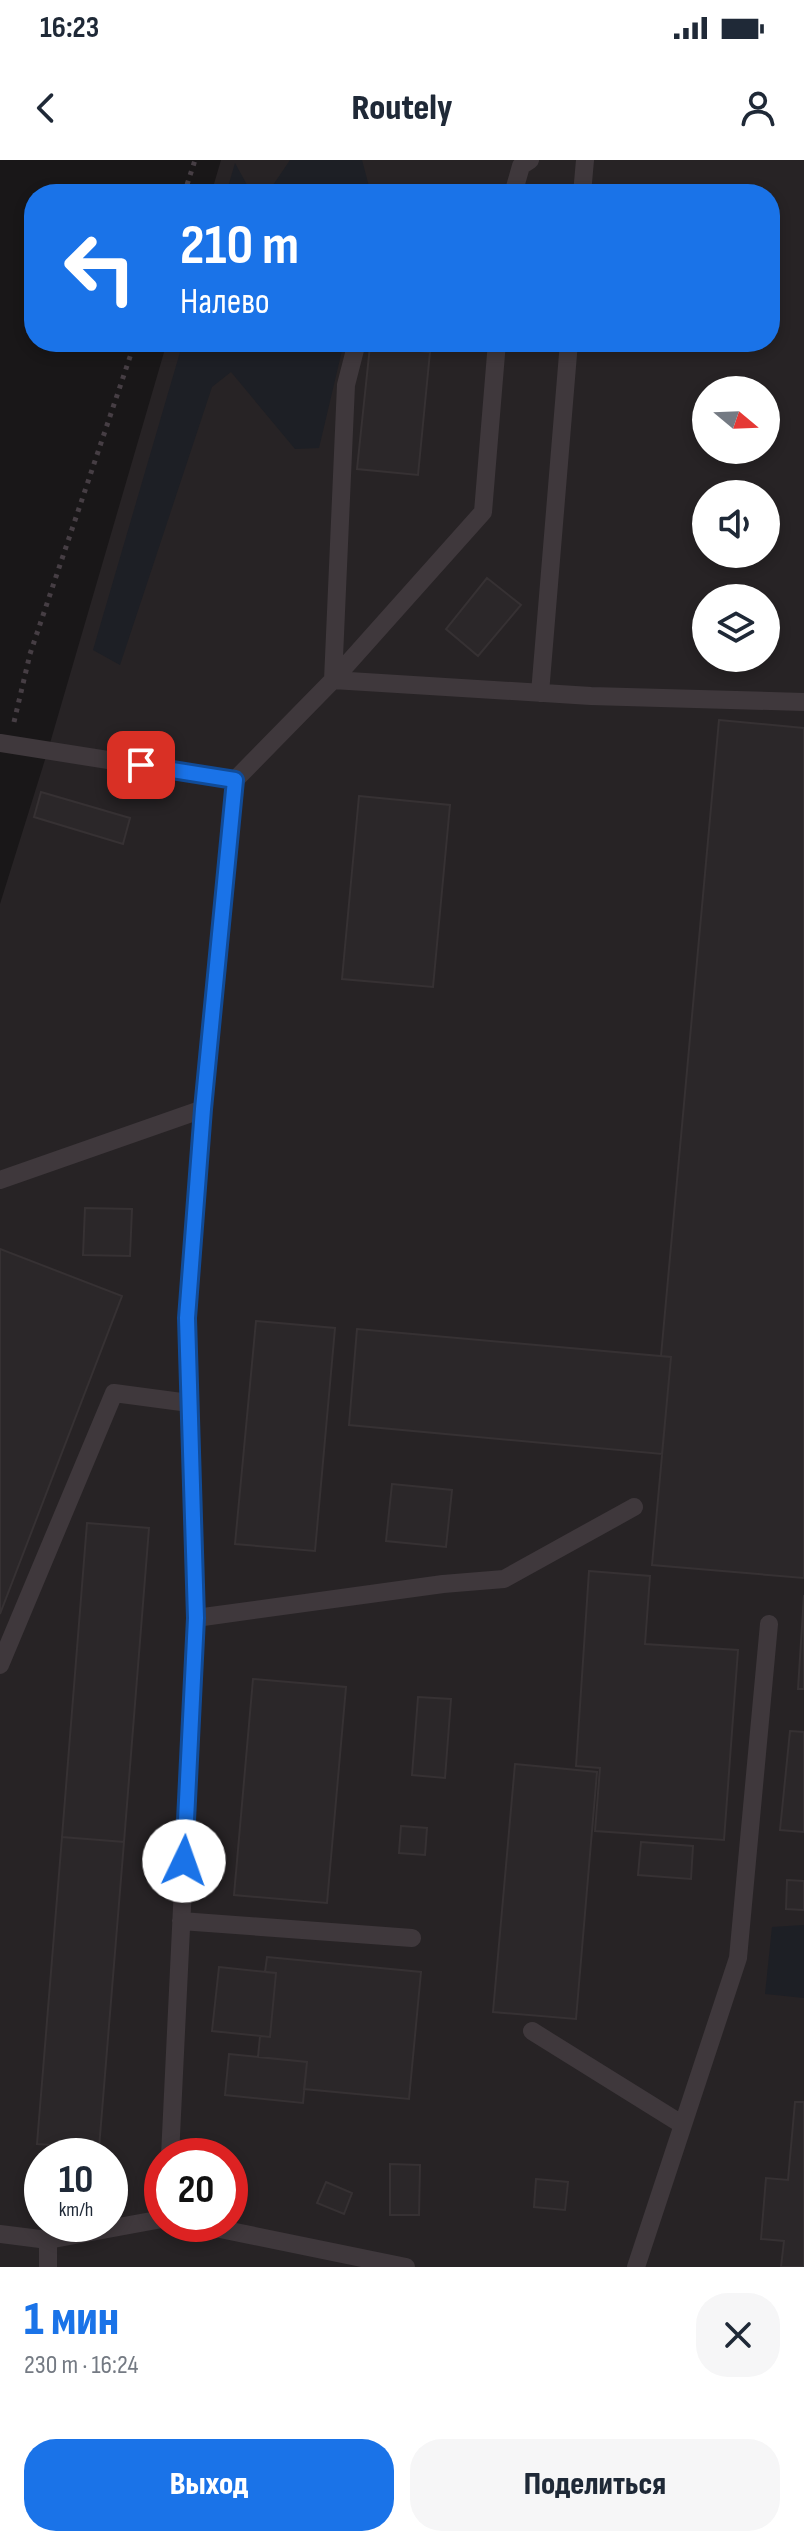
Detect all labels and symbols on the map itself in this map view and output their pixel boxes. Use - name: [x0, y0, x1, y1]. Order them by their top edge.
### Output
- north arrow: [692, 376, 780, 464]
- pin: [107, 731, 175, 799]
- position arrow: [142, 1819, 226, 1903]
- speed limit sign: 20: [144, 2138, 248, 2242]

